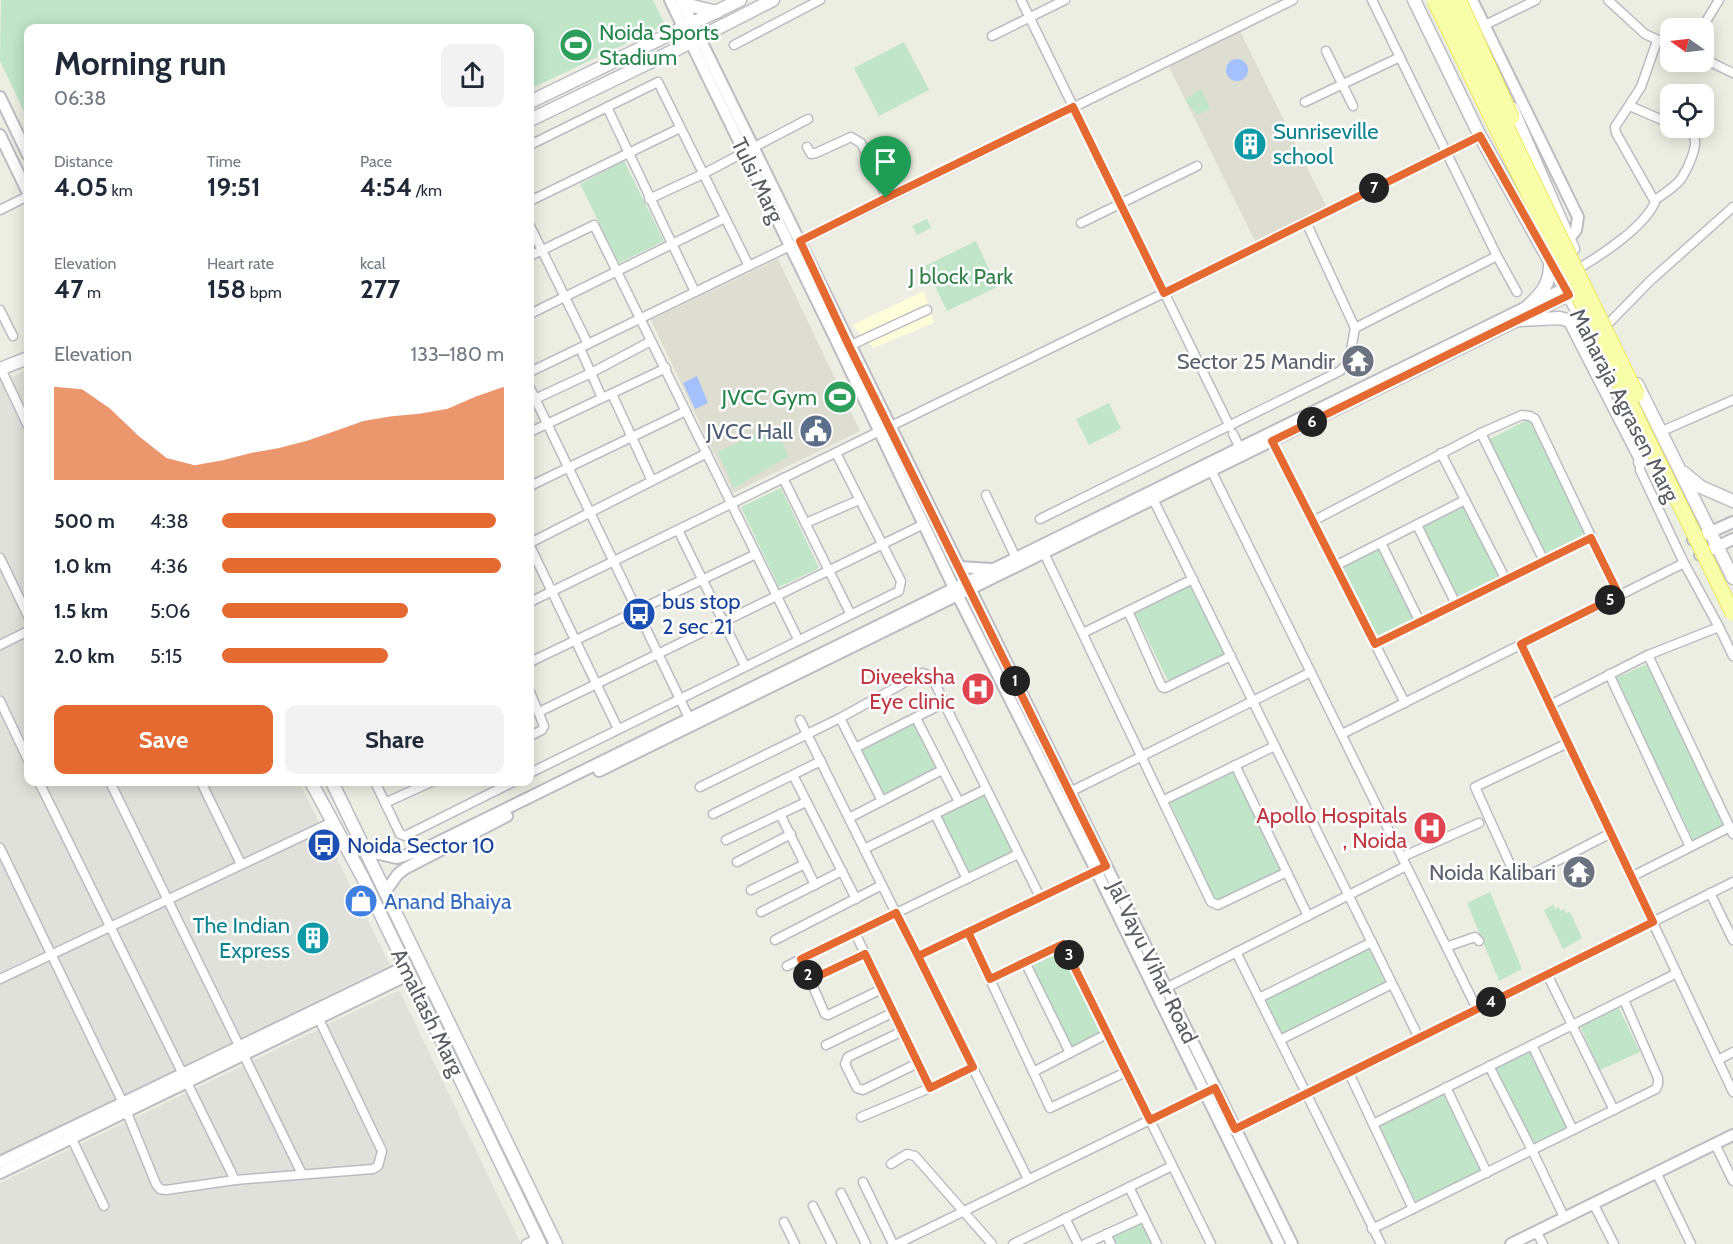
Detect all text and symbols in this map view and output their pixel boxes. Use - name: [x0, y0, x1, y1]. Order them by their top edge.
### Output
- north arrow: [1660, 18, 1714, 72]
- map controls: [1660, 18, 1714, 138]
- place label: Noida Sports Stadium: [599, 19, 719, 71]
- sports icon: Noida Sports Stadium: [558, 27, 594, 63]
- text: Morning run: [54, 43, 226, 83]
- button: share: [441, 44, 504, 107]
- button: locate: [1660, 84, 1714, 138]
- text: 06:38: [54, 86, 106, 110]
- place label: Sunriseville school: [1273, 118, 1378, 170]
- building icon: Sunriseville school: [1232, 126, 1268, 162]
- street label: Tulsi Marg: [725, 133, 790, 228]
- pin: [860, 136, 911, 198]
- icon: arrive: [869, 145, 902, 178]
- text: Distance: [54, 152, 113, 171]
- text: Time: [207, 152, 241, 171]
- text: Pace: [360, 152, 392, 171]
- text: 4.05: [54, 171, 108, 203]
- text: 19:51: [207, 171, 261, 203]
- text: 4:54: [360, 171, 412, 203]
- pin: 7: [1359, 173, 1389, 203]
- text: 7: [1370, 178, 1378, 197]
- text: km: [108, 181, 133, 200]
- text: /km: [412, 181, 442, 200]
- text: Elevation: [54, 254, 117, 273]
- text: Heart rate: [207, 254, 274, 273]
- text: kcal: [360, 254, 386, 273]
- park label: J block Park: [908, 263, 1013, 290]
- text: 47: [54, 273, 83, 305]
- text: 158: [207, 273, 246, 305]
- text: 277: [360, 273, 400, 305]
- text: m: [83, 283, 101, 302]
- text: bpm: [246, 283, 282, 302]
- street label: Maharaja Agrasen Marg: [1564, 304, 1686, 507]
- text: Elevation: [54, 342, 132, 366]
- text: 133–180 m: [411, 342, 504, 366]
- temple icon: Sector 25 Mandir: [1340, 343, 1376, 379]
- place label: Sector 25 Mandir: [1177, 348, 1335, 375]
- sports icon: JVCC Gym: [822, 379, 858, 415]
- place label: JVCC Gym: [721, 384, 817, 411]
- pin: 6: [1297, 407, 1327, 437]
- text: 6: [1308, 412, 1317, 431]
- public building icon: JVCC Hall: [798, 413, 834, 449]
- place label: JVCC Hall: [705, 418, 794, 445]
- text: 500 m: [54, 509, 115, 533]
- text: 4:38: [150, 509, 189, 533]
- text: 1.0 km: [54, 554, 111, 578]
- text: 4:36: [150, 554, 188, 578]
- pin: 5: [1595, 585, 1625, 615]
- place label: bus stop 2 sec 21: [662, 588, 741, 640]
- text: 5: [1606, 590, 1614, 609]
- bus stop icon: bus stop 2 sec 21: [621, 596, 657, 632]
- text: 1.5 km: [54, 599, 108, 623]
- text: 5:06: [150, 599, 190, 623]
- text: 2.0 km: [54, 644, 115, 668]
- text: 5:15: [150, 644, 182, 668]
- place label: Diveeksha Eye clinic: [860, 663, 955, 715]
- pin: 1: [1000, 666, 1030, 696]
- hospital icon: Diveeksha Eye clinic: [960, 671, 996, 707]
- text: 1: [1012, 671, 1018, 690]
- button: Save: [54, 705, 273, 774]
- button: Share: [285, 705, 504, 774]
- place label: Apollo Hospitals , Noida: [1256, 802, 1407, 854]
- hospital icon: Apollo Hospitals , Noida: [1412, 810, 1448, 846]
- bus stop icon: Noida Sector 10: [306, 827, 342, 863]
- place label: Noida Sector 10: [347, 832, 495, 859]
- temple icon: Noida Kalibari: [1561, 854, 1597, 890]
- place label: Noida Kalibari: [1429, 859, 1556, 886]
- street label: Jal Vayu Vihar Road: [1101, 876, 1204, 1048]
- shop icon: Anand Bhaiya: [343, 883, 379, 919]
- place label: Anand Bhaiya: [384, 888, 512, 915]
- place label: The Indian Express: [193, 912, 290, 964]
- building icon: The Indian Express: [295, 920, 331, 956]
- pin: 3: [1054, 940, 1084, 970]
- street label: Amaltash Marg: [385, 944, 471, 1081]
- text: 3: [1065, 945, 1073, 964]
- pin: 2: [793, 960, 823, 990]
- text: 2: [804, 965, 812, 984]
- pin: 4: [1476, 987, 1506, 1017]
- text: 4: [1486, 992, 1496, 1011]

